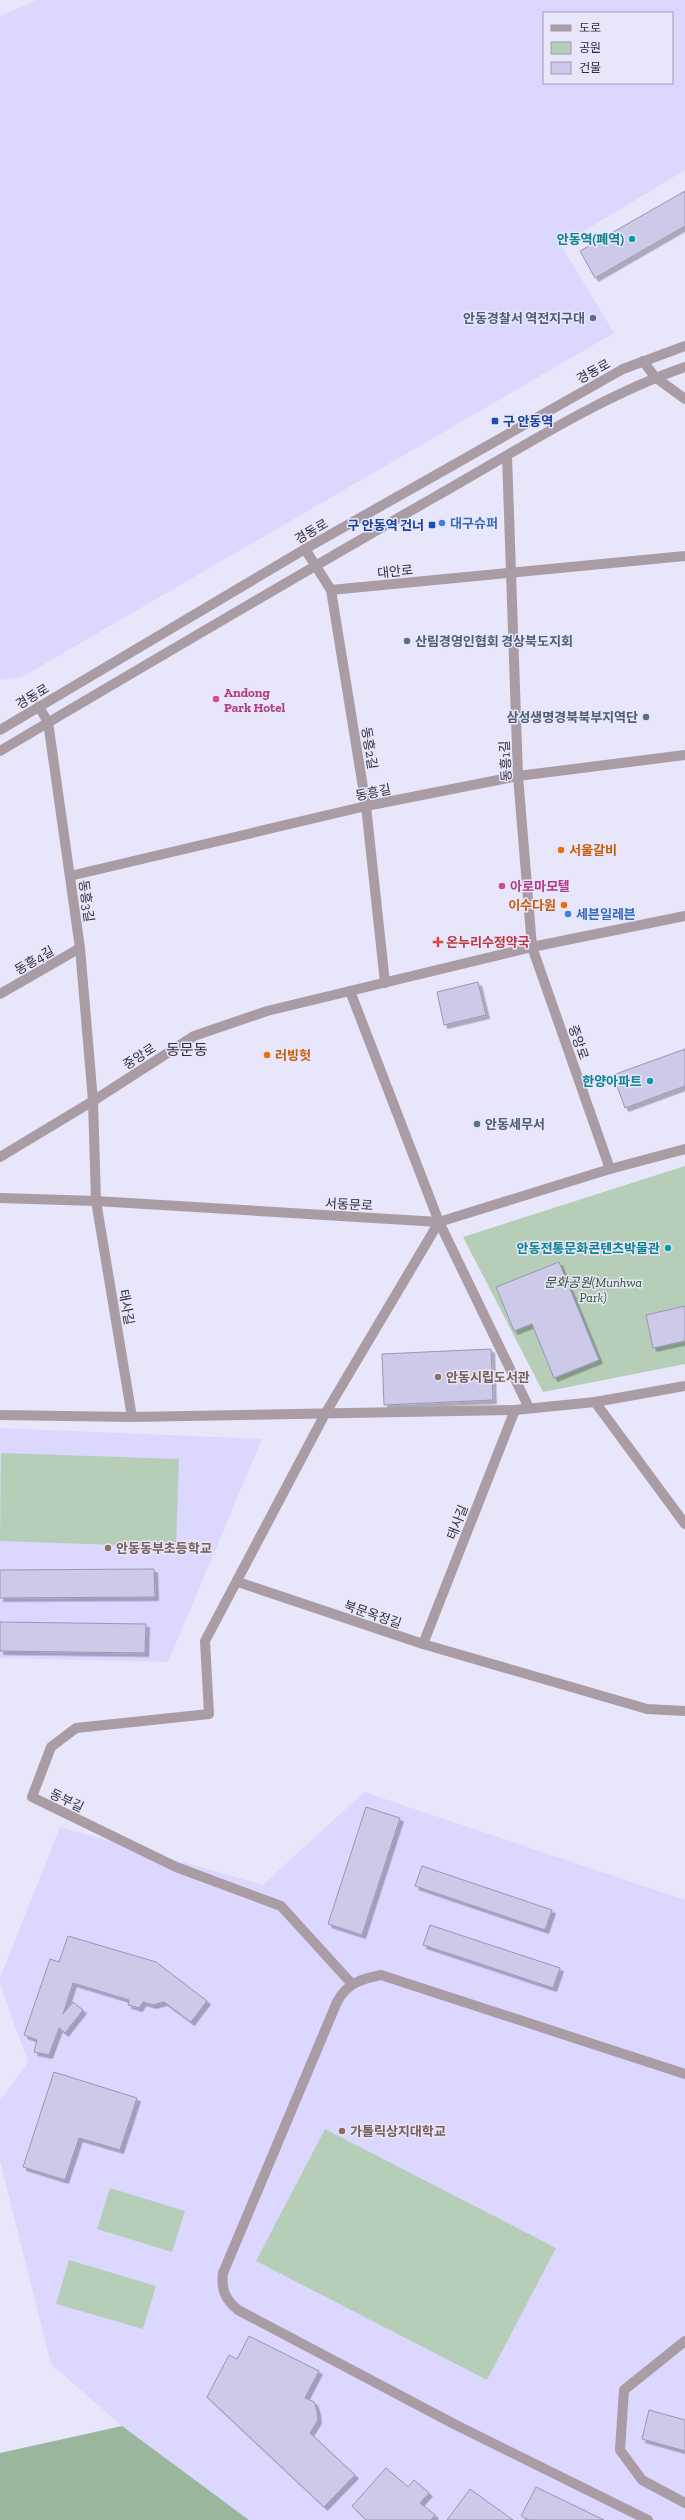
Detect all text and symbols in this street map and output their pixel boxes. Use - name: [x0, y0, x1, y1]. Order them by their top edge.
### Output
- legend: [543, 12, 673, 84]
- text: 도로: [579, 21, 601, 35]
- text: 공원: [579, 41, 601, 55]
- text: 건물: [579, 61, 601, 75]
- place label: 안동역(폐역): [557, 232, 624, 247]
- marker: 안동역(폐역): [627, 234, 637, 244]
- place label: 안동경찰서 역전지구대: [463, 311, 585, 326]
- marker: 안동경찰서 역전지구대: [588, 313, 598, 323]
- street label: 경동로: [574, 356, 613, 387]
- place label: 구 안동역: [503, 414, 553, 429]
- marker: 구 안동역: [490, 416, 500, 426]
- street label: 경동로: [292, 516, 331, 547]
- place label: 대구슈퍼: [450, 516, 498, 531]
- place label: 구 안동역 건너: [347, 518, 424, 533]
- marker: 대구슈퍼: [437, 518, 447, 528]
- marker: 구 안동역 건너: [427, 520, 437, 530]
- street label: 대안로: [376, 562, 414, 581]
- place label: 산림경영인협회 경상북도지회: [415, 634, 573, 649]
- marker: 산림경영인협회 경상북도지회: [402, 636, 412, 646]
- street label: 경동로: [13, 681, 52, 712]
- place label: Andong Park Hotel: [224, 685, 285, 715]
- marker: Andong Park Hotel: [211, 694, 221, 704]
- place label: 삼성생명경북북부지역단: [506, 710, 638, 725]
- marker: 삼성생명경북북부지역단: [641, 712, 651, 722]
- street label: 동흥2길: [359, 726, 380, 770]
- street label: 동흥1길: [497, 740, 514, 782]
- street label: 동흥길: [354, 781, 392, 804]
- place label: 서울갈비: [569, 843, 617, 858]
- marker: 서울갈비: [556, 845, 566, 855]
- street label: 동흥3길: [76, 879, 97, 923]
- place label: 아로마모텔: [510, 879, 570, 894]
- marker: 아로마모텔: [497, 881, 507, 891]
- place label: 이수다원: [508, 898, 556, 913]
- marker: 이수다원: [559, 900, 569, 910]
- place label: 세븐일레븐: [576, 907, 636, 922]
- marker: 세븐일레븐: [563, 909, 573, 919]
- place label: 온누리수정약국: [446, 935, 530, 950]
- marker: 온누리수정약국: [433, 937, 443, 947]
- street label: 동흥4길: [12, 943, 57, 978]
- street label: 중앙로: [566, 1023, 591, 1062]
- street label: 중앙로: [120, 1040, 158, 1072]
- district label: 동문동: [166, 1041, 208, 1059]
- place label: 러빙헛: [275, 1048, 311, 1063]
- marker: 러빙헛: [262, 1050, 272, 1060]
- place label: 한양아파트: [582, 1074, 642, 1089]
- marker: 한양아파트: [645, 1076, 655, 1086]
- place label: 안동세무서: [485, 1117, 545, 1132]
- marker: 안동세무서: [472, 1119, 482, 1129]
- street label: 서동문로: [325, 1196, 373, 1213]
- place label: 안동전통문화콘텐츠박물관: [516, 1241, 660, 1256]
- marker: 안동전통문화콘텐츠박물관: [663, 1243, 673, 1253]
- park label: 문화공원(Munhwa Park): [544, 1275, 642, 1305]
- street label: 태사길: [116, 1288, 137, 1326]
- place label: 안동시립도서관: [446, 1370, 530, 1385]
- marker: 안동시립도서관: [433, 1372, 443, 1382]
- street label: 태사길: [444, 1503, 471, 1542]
- place label: 안동동부초등학교: [116, 1541, 212, 1556]
- marker: 안동동부초등학교: [103, 1543, 113, 1553]
- street label: 북문옥정길: [342, 1598, 404, 1631]
- street label: 동부길: [47, 1786, 86, 1815]
- place label: 가톨릭상지대학교: [350, 2124, 446, 2139]
- marker: 가톨릭상지대학교: [337, 2126, 347, 2136]

